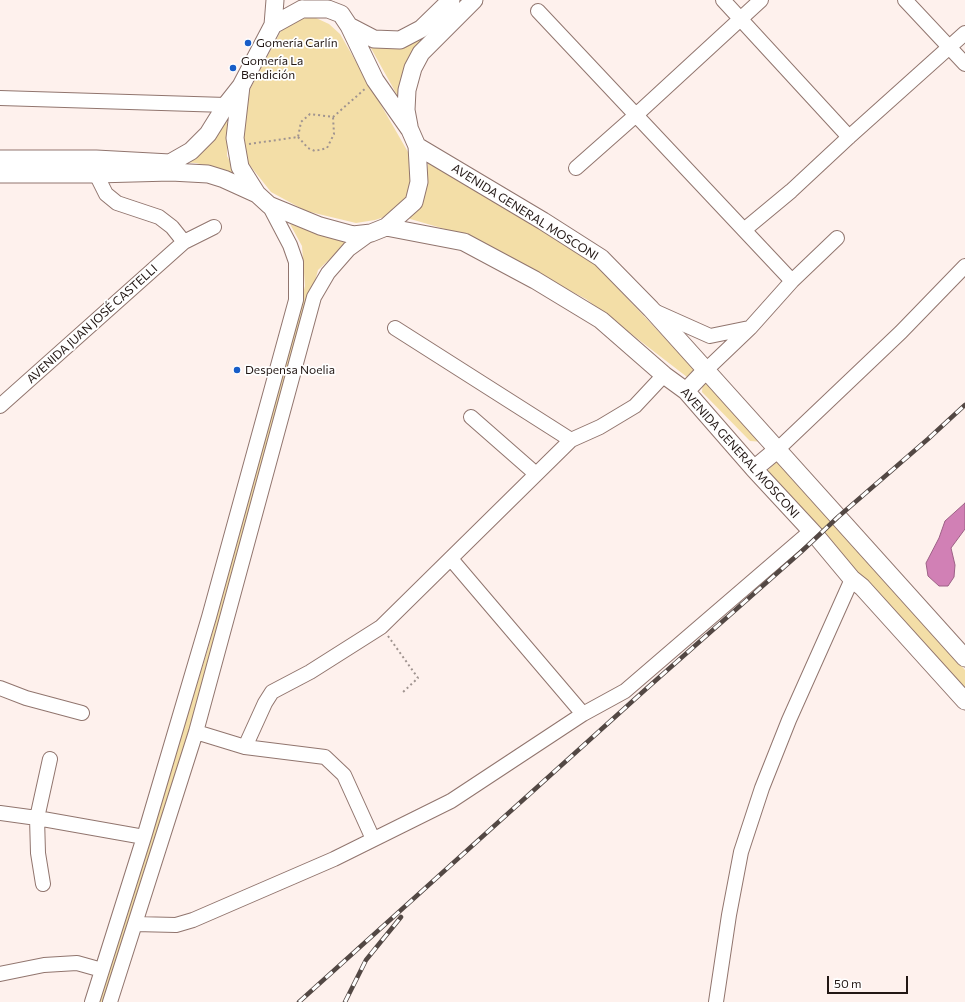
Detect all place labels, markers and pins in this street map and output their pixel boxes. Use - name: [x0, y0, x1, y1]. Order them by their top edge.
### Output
- place label: Gomería Carlín: [256, 36, 338, 50]
- marker: Gomería Carlín: [243, 38, 253, 48]
- place label: Gomería La Bendición: [241, 54, 303, 82]
- marker: Gomería La Bendición: [228, 63, 238, 73]
- place label: Despensa Noelia: [245, 363, 335, 377]
- marker: Despensa Noelia: [232, 365, 242, 375]

